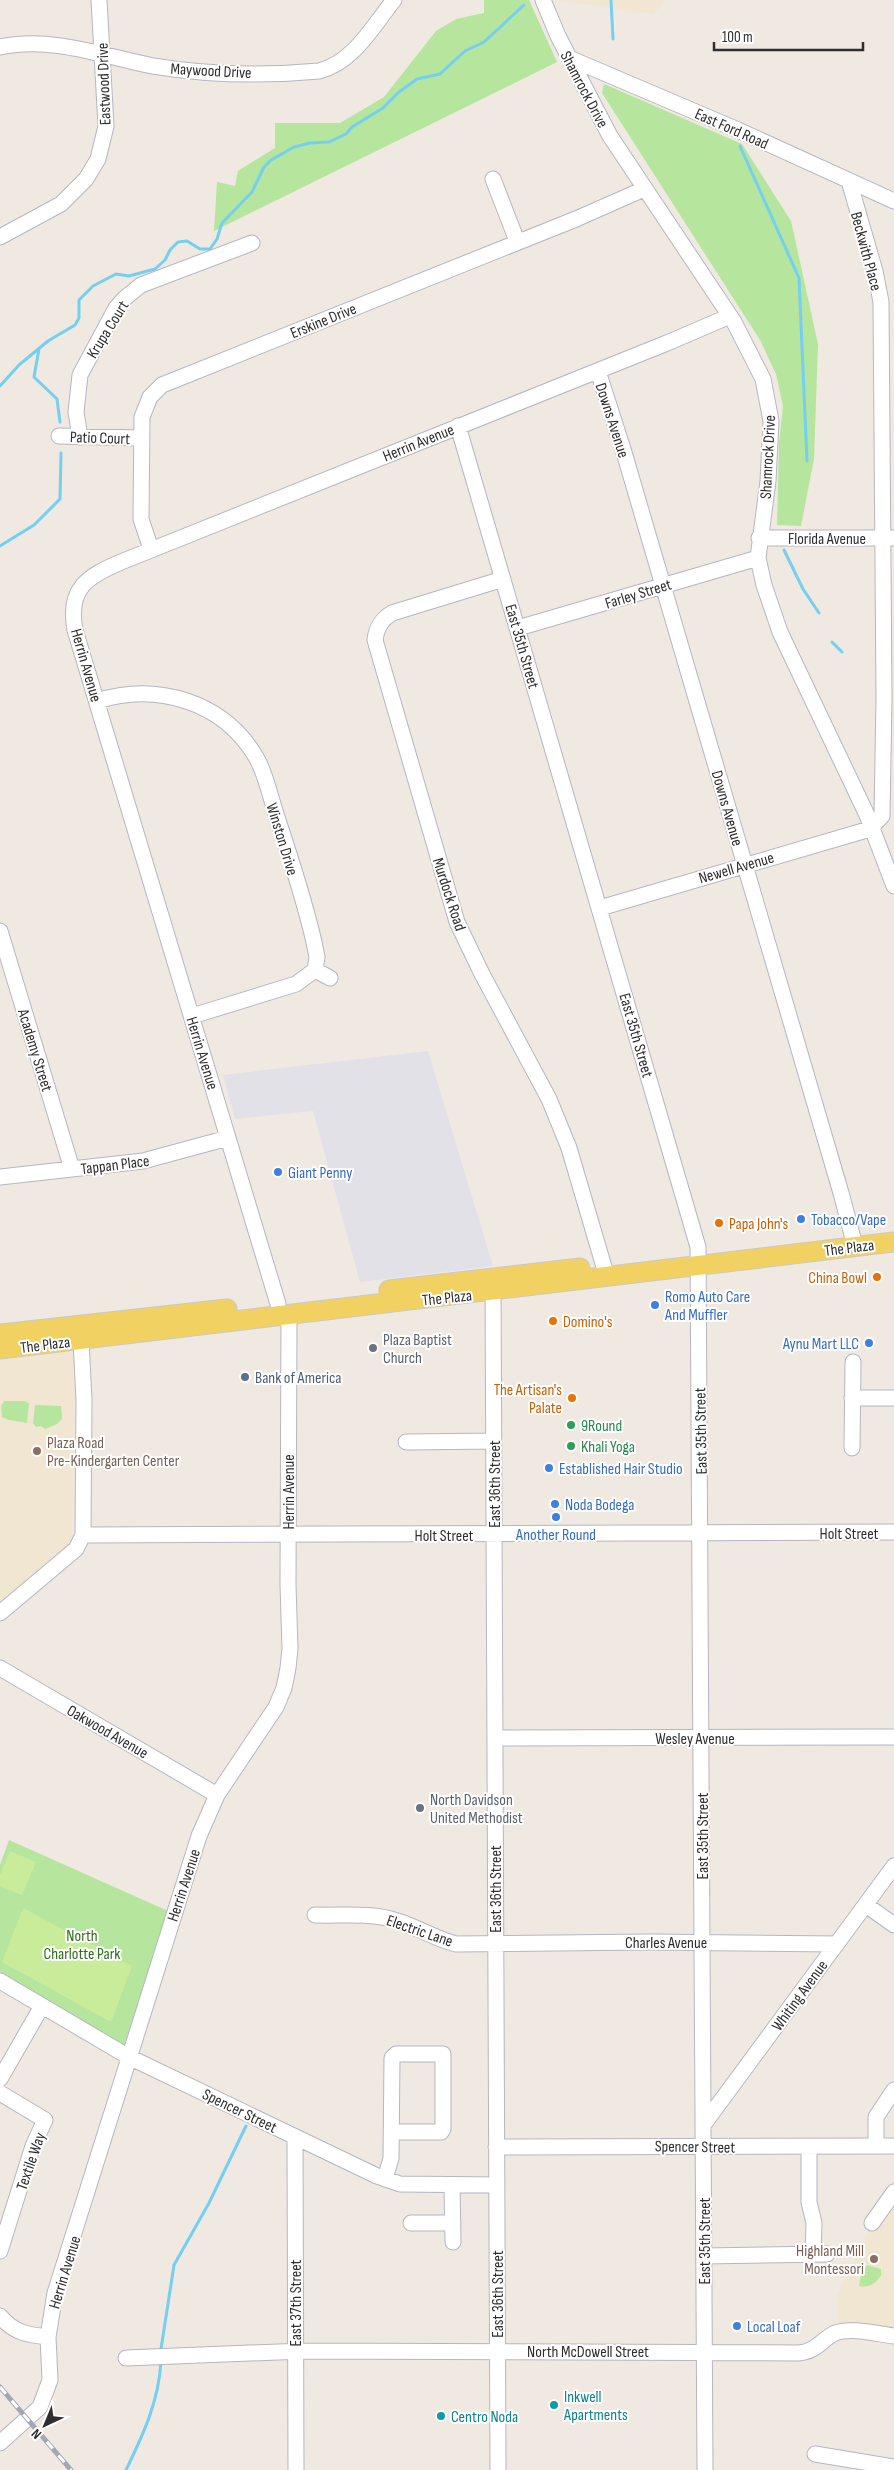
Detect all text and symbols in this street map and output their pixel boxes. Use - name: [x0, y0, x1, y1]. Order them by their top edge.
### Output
- scale bar: [714, 20, 863, 52]
- text: 100 m: [722, 28, 753, 47]
- street label: Eastwood Drive: [94, 42, 115, 126]
- street label: Shamrock Drive: [556, 48, 612, 131]
- street label: Maywood Drive: [170, 60, 252, 83]
- street label: East Ford Road: [692, 105, 771, 154]
- street label: Beckwith Place: [846, 210, 885, 293]
- street label: Krupa Court: [83, 297, 133, 362]
- street label: Erskine Drive: [288, 300, 359, 343]
- street label: Downs Avenue: [591, 381, 633, 460]
- street label: Shamrock Drive: [757, 415, 780, 500]
- street label: Herrin Avenue: [380, 420, 457, 466]
- street label: Patio Court: [69, 428, 131, 449]
- street label: Florida Avenue: [788, 530, 866, 549]
- street label: Farley Street: [603, 575, 674, 614]
- street label: East 35th Street: [500, 602, 543, 691]
- street label: Herrin Avenue: [66, 627, 105, 704]
- street label: Downs Avenue: [707, 768, 746, 848]
- street label: Winston Drive: [262, 801, 302, 878]
- street label: Newell Avenue: [697, 849, 776, 888]
- street label: Murdock Road: [428, 856, 469, 933]
- street label: East 35th Street: [614, 991, 657, 1080]
- street label: Academy Street: [13, 1006, 56, 1094]
- street label: Herrin Avenue: [181, 1015, 222, 1092]
- street label: Tappan Place: [80, 1152, 151, 1179]
- place label: Giant Penny: [288, 1164, 353, 1183]
- marker: Giant Penny: [272, 1166, 284, 1178]
- place label: Tobacco/Vape: [811, 1211, 886, 1230]
- marker: Tobacco/Vape: [795, 1213, 807, 1225]
- place label: Papa John's: [729, 1215, 789, 1234]
- marker: Papa John's: [713, 1217, 725, 1229]
- street label: The Plaza: [823, 1236, 875, 1261]
- place label: China Bowl: [808, 1269, 867, 1288]
- marker: China Bowl: [871, 1271, 883, 1283]
- street label: The Plaza: [421, 1286, 473, 1311]
- place label: Romo Auto Care And Muffler: [664, 1288, 750, 1325]
- marker: Romo Auto Care And Muffler: [649, 1299, 661, 1311]
- place label: Domino's: [563, 1313, 613, 1332]
- marker: Domino's: [547, 1315, 559, 1327]
- place label: Plaza Baptist Church: [383, 1331, 452, 1368]
- street label: The Plaza: [19, 1333, 71, 1358]
- place label: Aynu Mart LLC: [782, 1335, 859, 1354]
- marker: Aynu Mart LLC: [863, 1337, 875, 1349]
- marker: Plaza Baptist Church: [367, 1342, 379, 1354]
- place label: Bank of America: [255, 1369, 341, 1388]
- marker: Bank of America: [239, 1371, 251, 1383]
- place label: The Artisan's Palate: [494, 1381, 562, 1418]
- street label: East 35th Street: [691, 1387, 712, 1475]
- marker: The Artisan's Palate: [566, 1392, 578, 1404]
- place label: 9Round: [581, 1417, 622, 1436]
- marker: 9Round: [565, 1419, 577, 1431]
- place label: Plaza Road Pre-Kindergarten Center: [47, 1434, 180, 1471]
- place label: Khali Yoga: [581, 1438, 635, 1457]
- street label: East 36th Street: [486, 1440, 505, 1528]
- marker: Khali Yoga: [565, 1440, 577, 1452]
- marker: Plaza Road Pre-Kindergarten Center: [31, 1445, 43, 1457]
- street label: Herrin Avenue: [280, 1454, 299, 1530]
- place label: Established Hair Studio: [559, 1460, 683, 1479]
- marker: Established Hair Studio: [543, 1462, 555, 1474]
- place label: Noda Bodega: [565, 1496, 634, 1515]
- marker: Noda Bodega: [549, 1498, 561, 1510]
- marker: Another Round: [550, 1511, 562, 1523]
- street label: Holt Street: [820, 1525, 879, 1544]
- place label: Another Round: [515, 1526, 596, 1545]
- street label: Holt Street: [415, 1527, 474, 1546]
- street label: Oakwood Avenue: [63, 1701, 151, 1763]
- street label: Wesley Avenue: [655, 1730, 735, 1749]
- place label: North Davidson United Methodist: [430, 1791, 523, 1828]
- street label: East 35th Street: [694, 1792, 713, 1879]
- marker: North Davidson United Methodist: [414, 1802, 426, 1814]
- street label: East 36th Street: [487, 1845, 506, 1933]
- street label: Herrin Avenue: [164, 1847, 205, 1924]
- street label: Electric Lane: [384, 1911, 455, 1952]
- park label: North Charlotte Park: [44, 1927, 120, 1964]
- street label: Charles Avenue: [625, 1934, 707, 1953]
- street label: Whiting Avenue: [768, 1957, 832, 2035]
- street label: Spencer Street: [199, 2085, 280, 2138]
- street label: Textile Way: [13, 2130, 50, 2193]
- street label: Spencer Street: [655, 2137, 735, 2158]
- street label: East 35th Street: [696, 2197, 715, 2284]
- street label: Herrin Avenue: [45, 2234, 86, 2311]
- place label: Highland Mill Montessori: [796, 2242, 864, 2279]
- street label: East 36th Street: [489, 2250, 508, 2338]
- marker: Highland Mill Montessori: [868, 2253, 880, 2265]
- street label: East 37th Street: [287, 2259, 306, 2346]
- place label: Local Loaf: [747, 2318, 801, 2337]
- marker: Local Loaf: [731, 2320, 743, 2332]
- street label: North McDowell Street: [527, 2343, 649, 2362]
- place label: Inkwell Apartments: [563, 2388, 628, 2425]
- marker: Inkwell Apartments: [548, 2399, 560, 2411]
- north arrow: [20, 2400, 70, 2450]
- place label: Centro Noda: [451, 2408, 518, 2427]
- marker: Centro Noda: [435, 2410, 447, 2422]
- text: N: [28, 2425, 45, 2443]

